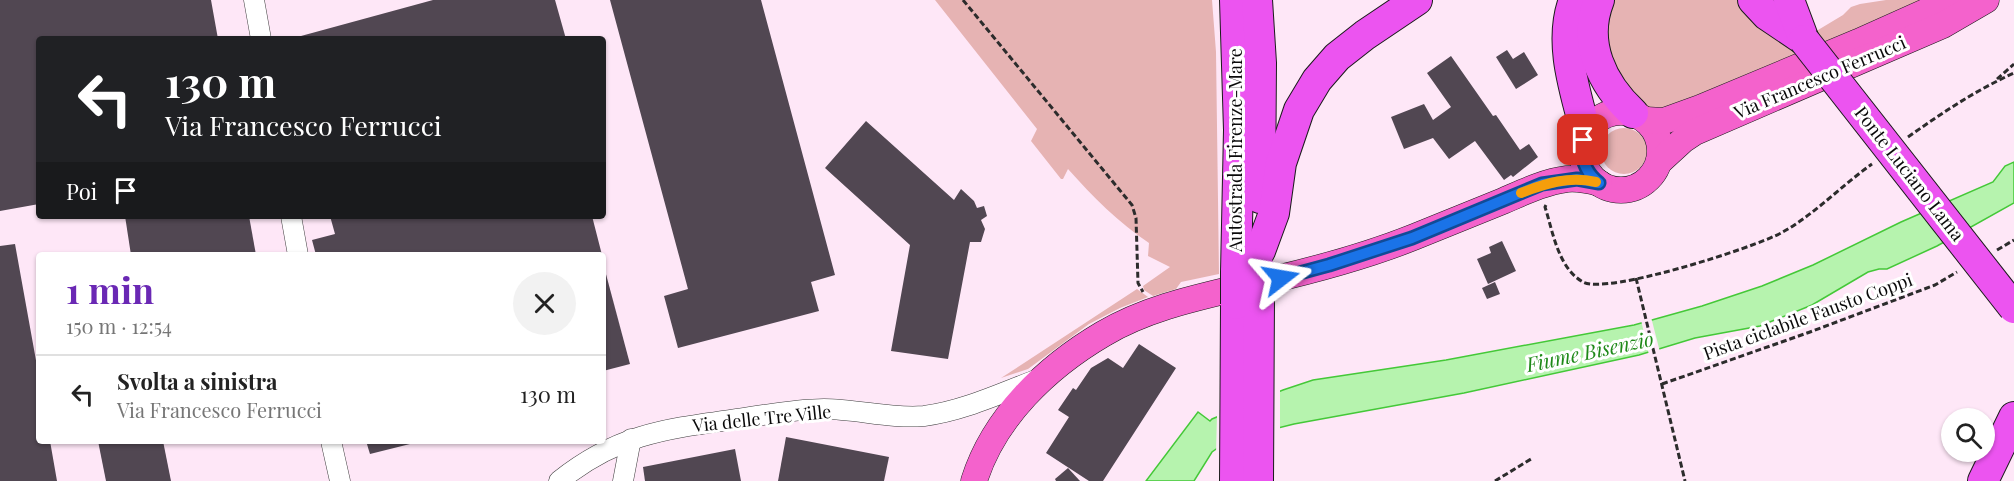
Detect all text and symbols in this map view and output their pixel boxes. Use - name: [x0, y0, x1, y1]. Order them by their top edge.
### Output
- street label: Via Francesco Ferrucci: [1729, 30, 1909, 125]
- street label: Autostrada Firenze-Mare: [1223, 48, 1247, 253]
- text: 130 m: [165, 53, 276, 109]
- icon: left: [66, 60, 144, 138]
- street label: Ponte Luciano Lama: [1850, 101, 1970, 246]
- text: Via Francesco Ferrucci: [165, 107, 442, 143]
- pin: [1557, 114, 1608, 165]
- icon: arrive: [1566, 123, 1599, 156]
- icon: arrive: [109, 174, 142, 207]
- text: Poi: [66, 176, 97, 206]
- position arrow: [1249, 246, 1313, 310]
- text: 1 min: [66, 265, 154, 313]
- street label: Pista ciclabile Fausto Coppi: [1700, 267, 1916, 365]
- button: close: [513, 272, 576, 335]
- text: 150 m · 12:54: [66, 312, 172, 339]
- water label: Fiume Bisenzio: [1522, 324, 1656, 377]
- text: Svolta a sinistra: [117, 366, 277, 396]
- icon: left: [66, 378, 99, 411]
- text: 130 m: [520, 379, 576, 409]
- text: Via Francesco Ferrucci: [117, 396, 322, 423]
- street label: Via delle Tre Ville: [690, 399, 832, 437]
- map controls: [1941, 408, 1995, 462]
- button: search: [1941, 408, 1995, 462]

